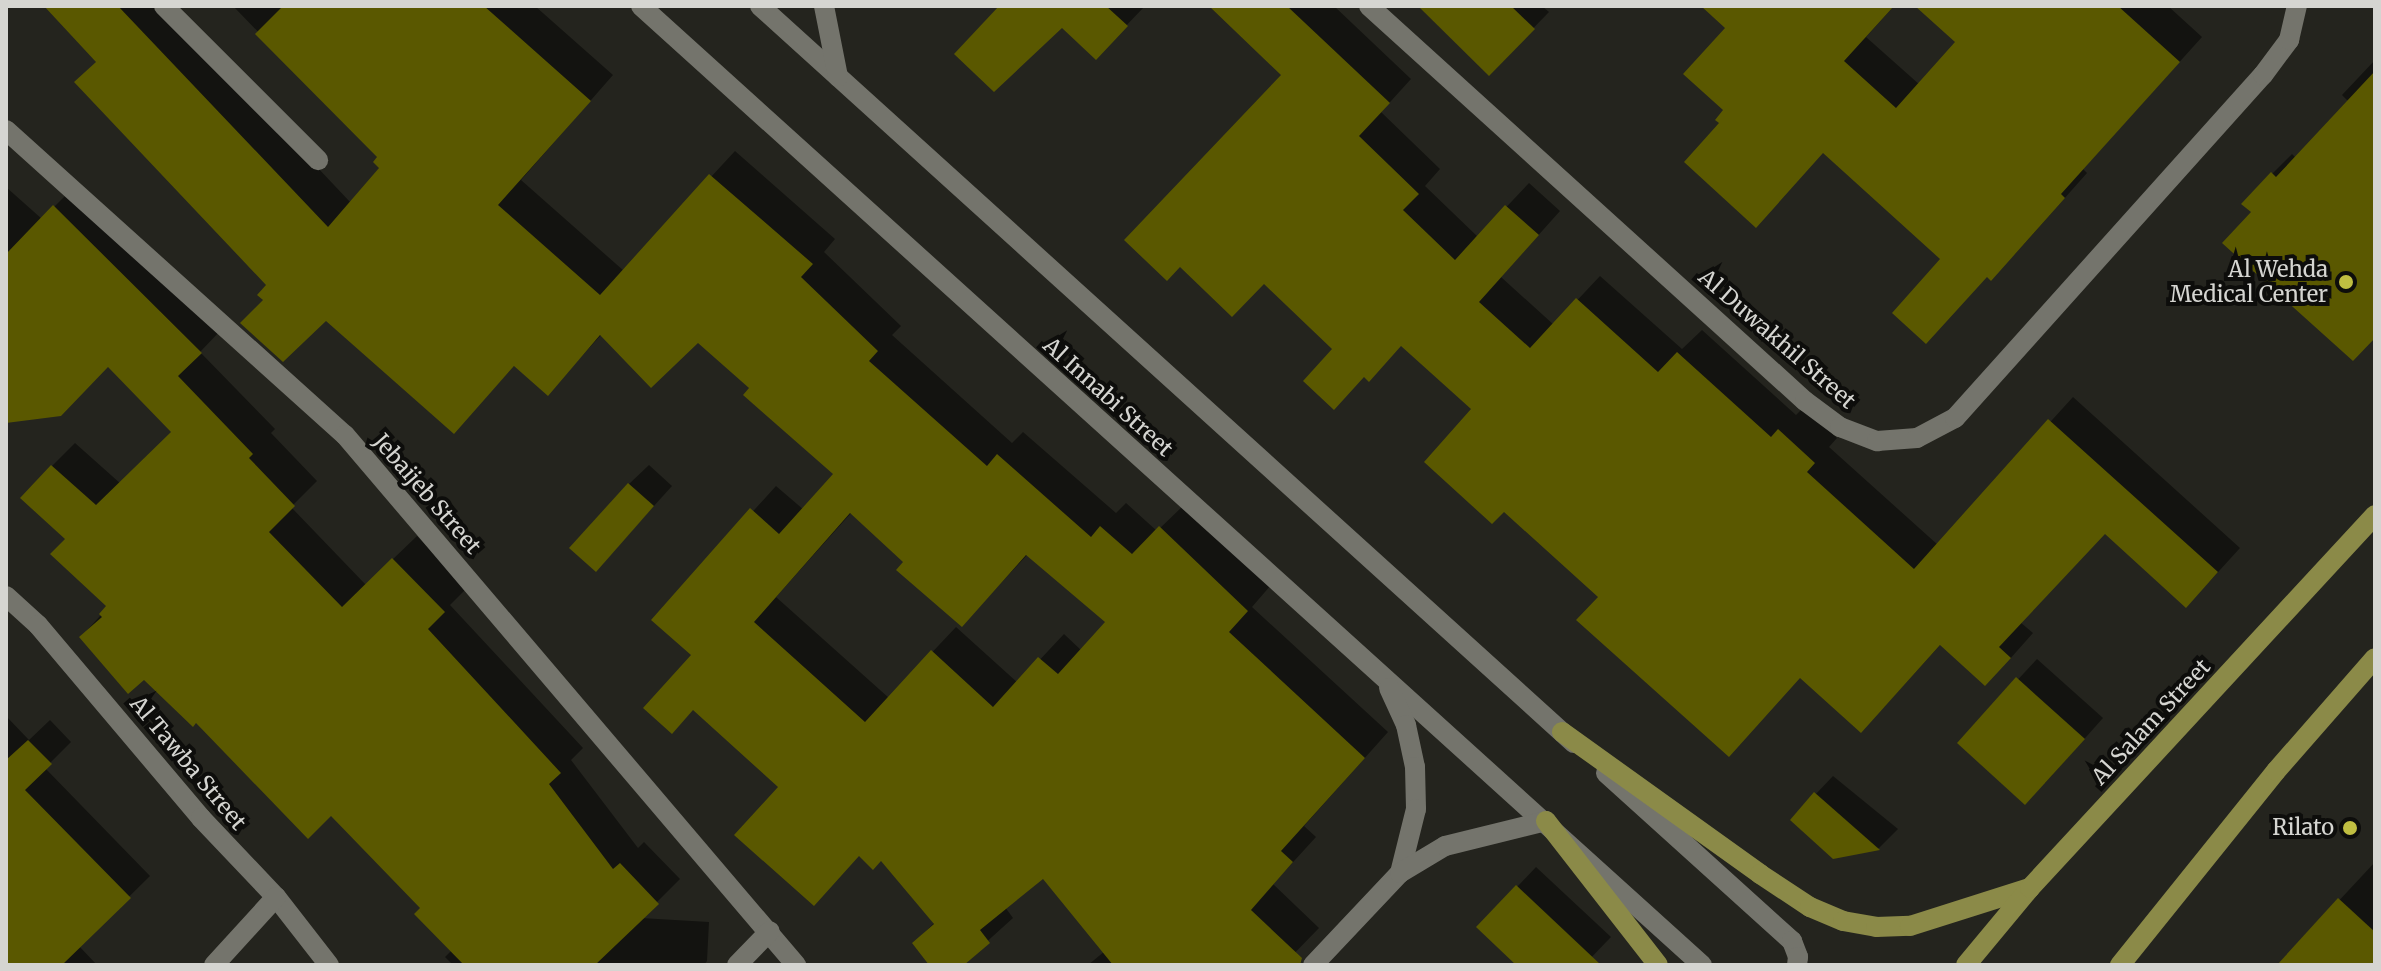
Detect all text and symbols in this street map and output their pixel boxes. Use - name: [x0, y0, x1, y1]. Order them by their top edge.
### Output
- place label: Al Wehda Medical Center: [2170, 256, 2328, 308]
- street label: Al Duwakhil Street: [1693, 264, 1861, 414]
- marker: Al Wehda Medical Center: [2335, 271, 2357, 293]
- street label: Al Innabi Street: [1038, 332, 1178, 462]
- street label: Jebaijeb Street: [368, 429, 486, 559]
- street label: Al Salam Street: [2086, 654, 2216, 790]
- street label: Al Tawba Street: [124, 691, 252, 835]
- place label: Rilato: [2272, 815, 2334, 841]
- marker: Rilato: [2341, 819, 2359, 837]

